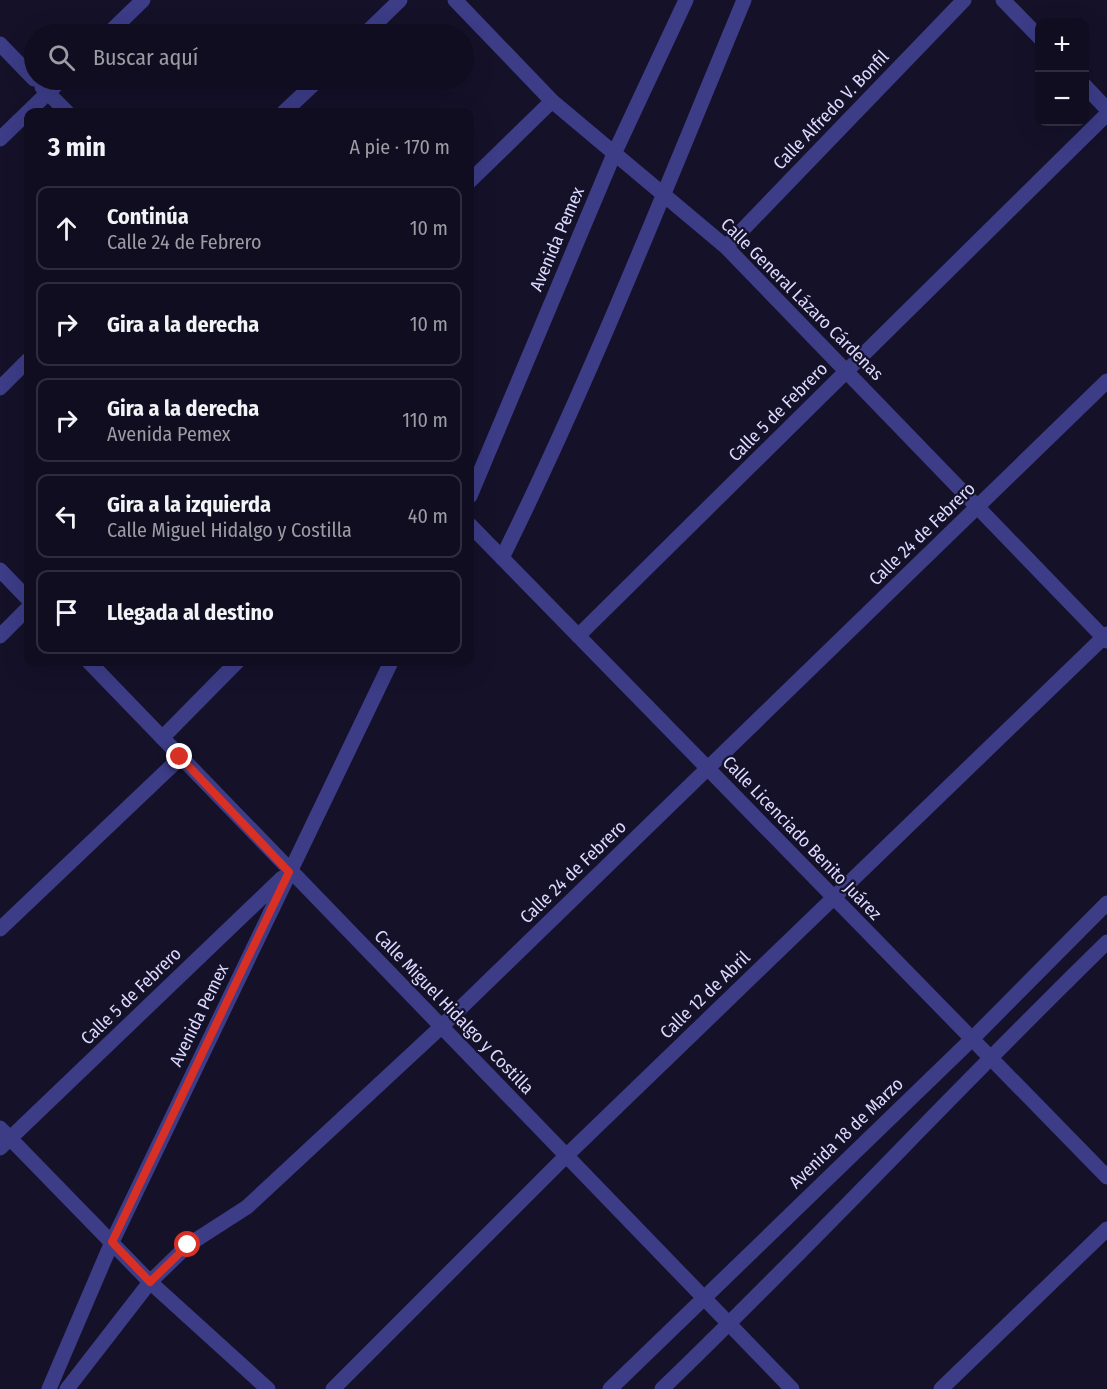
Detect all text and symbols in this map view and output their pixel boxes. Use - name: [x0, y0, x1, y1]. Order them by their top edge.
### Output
- map controls: [1035, 18, 1089, 126]
- button: +: [1035, 18, 1089, 72]
- search box: [24, 24, 474, 90]
- icon: search: [45, 41, 78, 74]
- text: Buscar aquí: [93, 44, 198, 71]
- street label: Calle Alfredo V. Bonfil: [768, 46, 894, 174]
- button: −: [1035, 72, 1089, 126]
- text: 3 min: [48, 132, 106, 163]
- text: A pie · 170 m: [349, 135, 450, 159]
- street label: Avenida Pemex: [525, 183, 589, 295]
- text: Continúa: [107, 203, 189, 230]
- icon: ahead: [50, 212, 83, 245]
- street label: Calle General Lázaro Cárdenas: [716, 213, 888, 385]
- text: 10 m: [410, 216, 448, 240]
- text: Calle 24 de Febrero: [107, 230, 262, 254]
- icon: right: [50, 308, 83, 341]
- text: Gira a la derecha: [107, 311, 259, 338]
- text: 10 m: [410, 312, 448, 336]
- street label: Calle 5 de Febrero: [724, 358, 832, 466]
- text: Gira a la derecha: [107, 395, 259, 422]
- icon: right: [50, 404, 83, 437]
- text: 110 m: [402, 408, 448, 432]
- text: Avenida Pemex: [107, 422, 231, 446]
- street label: Calle 24 de Febrero: [864, 478, 980, 590]
- text: Gira a la izquierda: [107, 491, 271, 518]
- icon: left: [50, 500, 83, 533]
- text: 40 m: [408, 504, 448, 528]
- text: Calle Miguel Hidalgo y Costilla: [107, 518, 352, 542]
- icon: arrive: [50, 596, 83, 629]
- text: Llegada al destino: [107, 599, 274, 626]
- route end: [166, 743, 192, 769]
- street label: Calle Licenciado Benito Juárez: [718, 751, 886, 925]
- street label: Calle 24 de Febrero: [515, 816, 631, 928]
- street label: Calle Miguel Hidalgo y Costilla: [370, 925, 539, 1099]
- street label: Calle 5 de Febrero: [76, 943, 186, 1049]
- street label: Calle 12 de Abril: [655, 946, 755, 1043]
- street label: Avenida Pemex: [165, 960, 233, 1070]
- street label: Avenida 18 de Marzo: [784, 1073, 908, 1193]
- route start: [174, 1231, 200, 1257]

